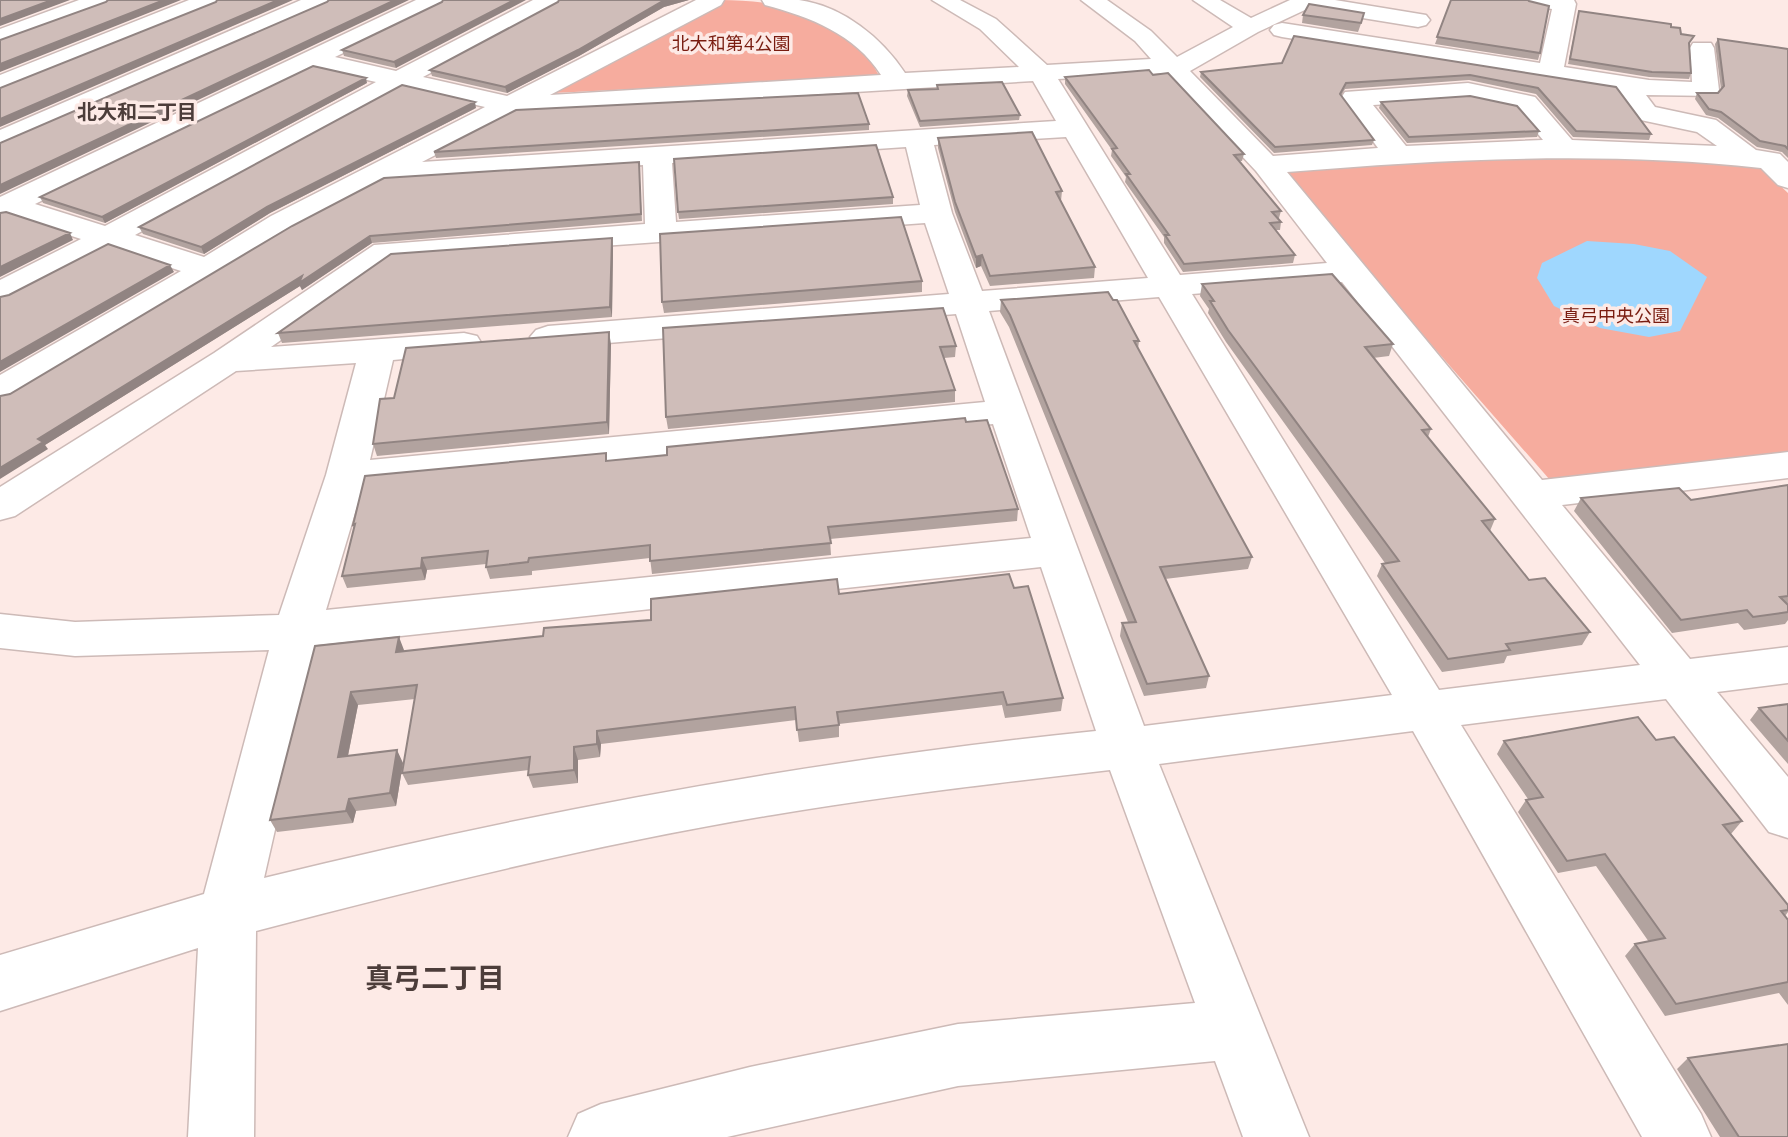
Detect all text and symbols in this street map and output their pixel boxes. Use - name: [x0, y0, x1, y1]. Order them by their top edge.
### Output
- park label: 北大和第4公園: [672, 32, 790, 55]
- district label: 北大和二丁目: [77, 99, 197, 124]
- park label: 真弓中央公園: [1562, 304, 1670, 327]
- district label: 真弓二丁目: [365, 960, 505, 995]

